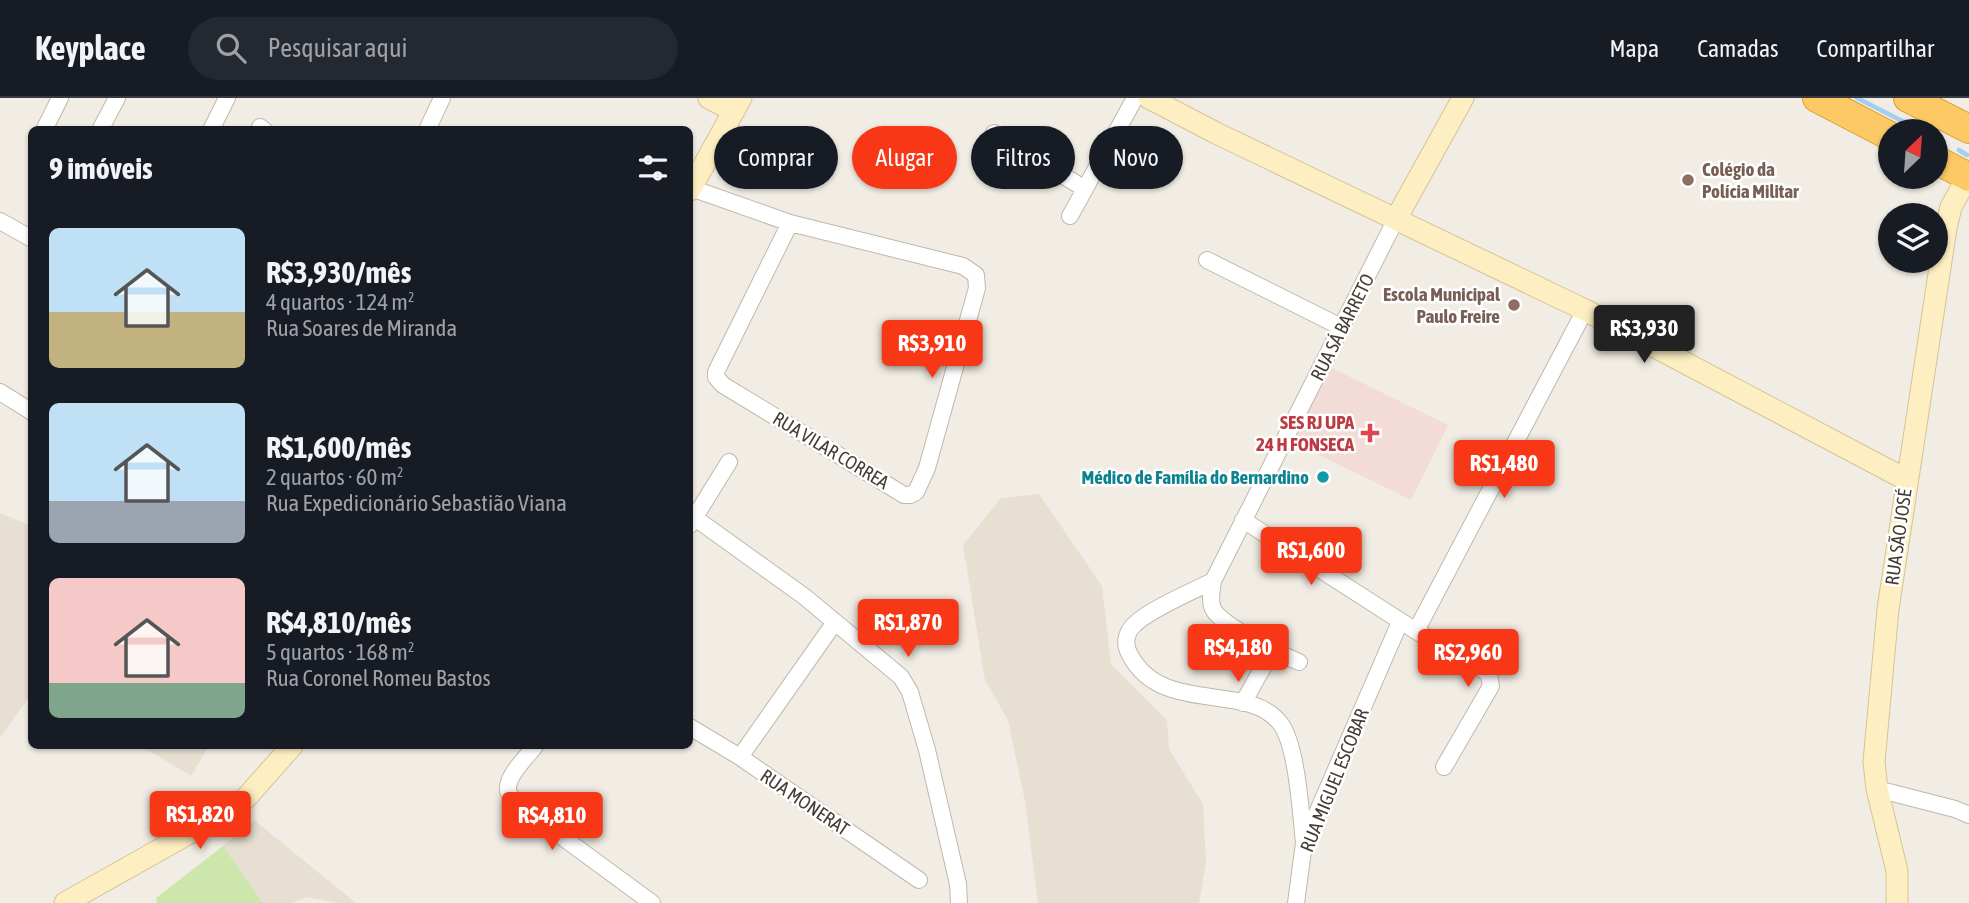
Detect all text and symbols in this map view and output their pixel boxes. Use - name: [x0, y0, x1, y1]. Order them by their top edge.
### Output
- search box: [188, 17, 678, 80]
- text: Keyplace: [35, 29, 146, 67]
- icon: search: [212, 29, 250, 67]
- text: Pesquisar aqui: [268, 33, 407, 63]
- text: Mapa: [1609, 35, 1659, 62]
- text: Camadas: [1697, 35, 1779, 62]
- text: Compartilhar: [1817, 35, 1934, 62]
- north arrow: [1878, 119, 1948, 189]
- map controls: [1878, 119, 1948, 273]
- chip: Comprar: [714, 126, 838, 189]
- chip: Alugar: [852, 126, 957, 189]
- chip: Filtros: [971, 126, 1075, 189]
- chip: Novo: [1089, 126, 1183, 189]
- icon: filters: [634, 149, 672, 187]
- text: 9 imóveis: [49, 151, 153, 185]
- place label: Colégio da Polícia Militar: [1702, 158, 1799, 202]
- marker: Colégio da Polícia Militar: [1680, 172, 1696, 188]
- button: layers: [1878, 203, 1948, 273]
- text: R$3,930/mês: [266, 255, 411, 289]
- icon: home: [105, 256, 189, 340]
- street label: RUA SÁ BARRETO: [1306, 270, 1378, 384]
- place label: Escola Municipal Paulo Freire: [1383, 283, 1501, 327]
- text: 4 quartos · 124 m²: [266, 289, 414, 315]
- marker: Escola Municipal Paulo Freire: [1506, 297, 1522, 313]
- pin: R$3,930: [1579, 306, 1709, 365]
- text: Rua Soares de Miranda: [266, 315, 457, 341]
- text: R$3,930: [1610, 315, 1678, 341]
- pin: R$3,910: [867, 320, 997, 380]
- text: R$3,910: [898, 330, 966, 356]
- street label: RUA VILAR CORREA: [769, 407, 893, 494]
- place label: SES RJ UPA 24 H FONSECA: [1256, 411, 1355, 455]
- marker: SES RJ UPA 24 H FONSECA: [1360, 423, 1380, 443]
- text: R$1,600/mês: [266, 430, 411, 464]
- icon: home: [105, 431, 189, 515]
- pin: R$1,480: [1439, 440, 1569, 500]
- text: R$1,480: [1470, 450, 1538, 476]
- text: 2 quartos · 60 m²: [266, 464, 404, 490]
- place label: Médico de Família do Bernardino: [1082, 466, 1309, 488]
- marker: Médico de Família do Bernardino: [1315, 469, 1331, 485]
- street label: RUA SÃO JOSÉ: [1880, 488, 1916, 586]
- text: Rua Expedicionário Sebastião Viana: [266, 490, 567, 516]
- pin: R$1,600: [1246, 528, 1376, 587]
- text: R$1,600: [1277, 537, 1345, 563]
- pin: R$1,870: [843, 600, 973, 659]
- text: R$4,810/mês: [266, 605, 411, 639]
- icon: home: [105, 606, 189, 690]
- text: R$1,870: [874, 609, 942, 635]
- pin: R$4,180: [1173, 624, 1303, 684]
- pin: R$2,960: [1403, 630, 1533, 689]
- text: R$4,180: [1204, 634, 1272, 660]
- text: 5 quartos · 168 m²: [266, 639, 414, 665]
- text: R$2,960: [1434, 639, 1502, 665]
- text: Rua Coronel Romeu Bastos: [266, 665, 491, 691]
- street label: RUA MIGUEL ESCOBAR: [1295, 705, 1373, 855]
- street label: RUA MONERAT: [757, 764, 854, 840]
- pin: R$1,820: [135, 792, 265, 851]
- pin: R$4,810: [487, 792, 617, 852]
- text: R$1,820: [166, 801, 234, 827]
- text: R$4,810: [518, 802, 586, 828]

